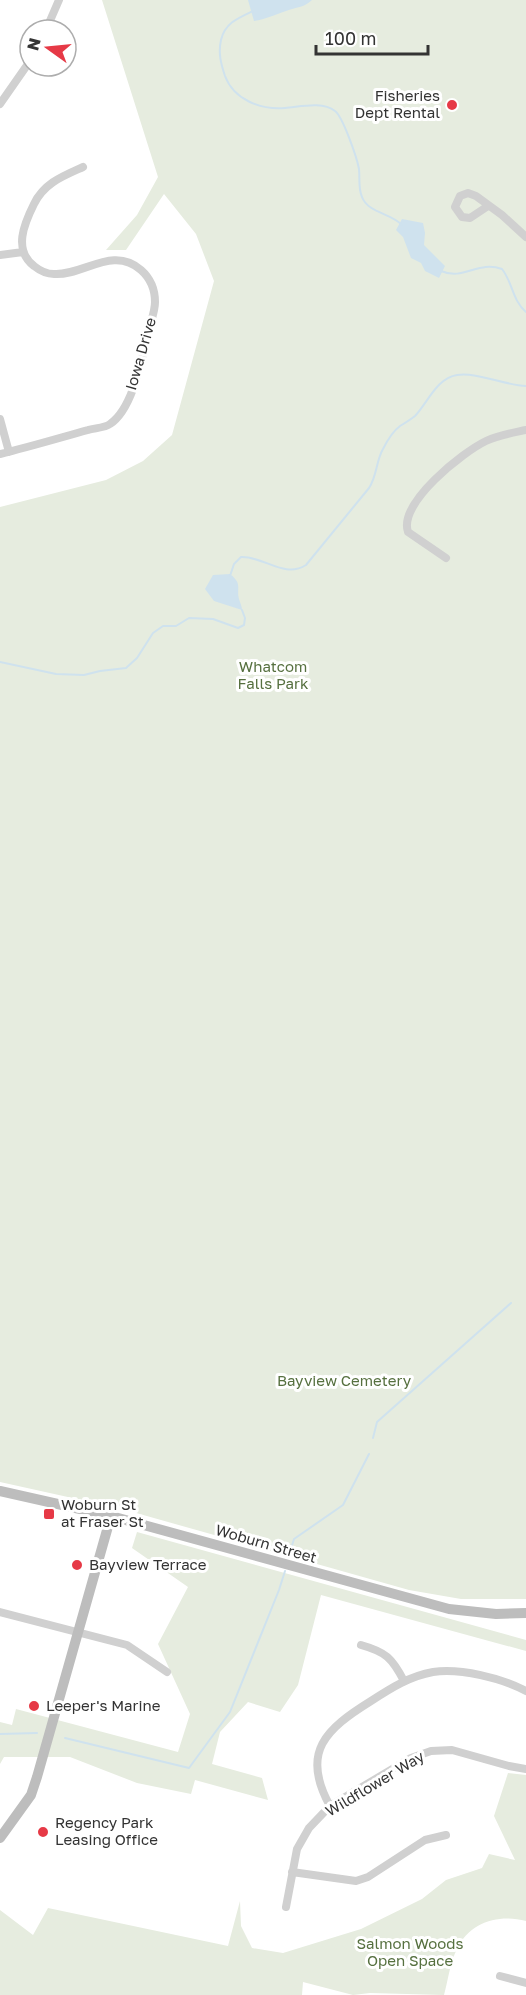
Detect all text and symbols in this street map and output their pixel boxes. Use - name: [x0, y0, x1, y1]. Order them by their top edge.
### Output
- north arrow: [18, 18, 78, 78]
- scale bar: [316, 18, 428, 56]
- text: 100 m: [325, 27, 376, 49]
- text: N: [22, 36, 45, 53]
- place label: Fisheries Dept Rental: [355, 86, 440, 121]
- marker: Fisheries Dept Rental: [445, 98, 459, 112]
- street label: Iowa Drive: [121, 315, 159, 392]
- park label: Whatcom Falls Park: [238, 657, 309, 692]
- park label: Bayview Cemetery: [277, 1371, 412, 1389]
- place label: Woburn St at Fraser St: [61, 1495, 144, 1530]
- marker: Woburn St at Fraser St: [42, 1507, 56, 1521]
- street label: Woburn Street: [214, 1520, 319, 1566]
- place label: Bayview Terrace: [89, 1555, 207, 1573]
- marker: Bayview Terrace: [70, 1558, 84, 1572]
- place label: Leeper's Marine: [46, 1696, 161, 1714]
- marker: Leeper's Marine: [27, 1699, 41, 1713]
- street label: Wildflower Way: [322, 1746, 428, 1820]
- place label: Regency Park Leasing Office: [55, 1813, 158, 1848]
- marker: Regency Park Leasing Office: [36, 1825, 50, 1839]
- park label: Salmon Woods Open Space: [356, 1934, 464, 1969]

